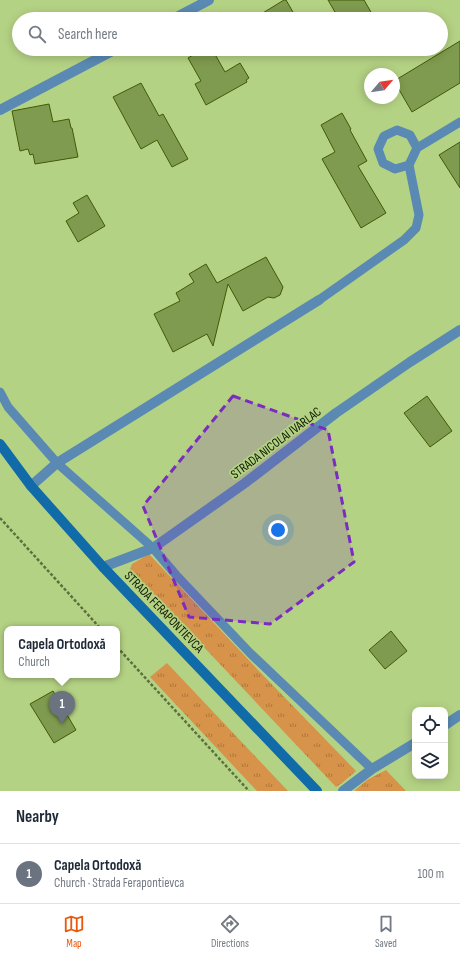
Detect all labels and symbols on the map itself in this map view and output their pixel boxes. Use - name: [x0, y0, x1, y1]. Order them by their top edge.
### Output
- north arrow: [364, 68, 400, 104]
- street label: STRADA NICOLAI IVARLAC: [227, 404, 325, 482]
- your location: [268, 520, 288, 540]
- street label: STRADA FERAPONTIEVCA: [121, 568, 207, 657]
- pin: 1: [49, 691, 75, 724]

